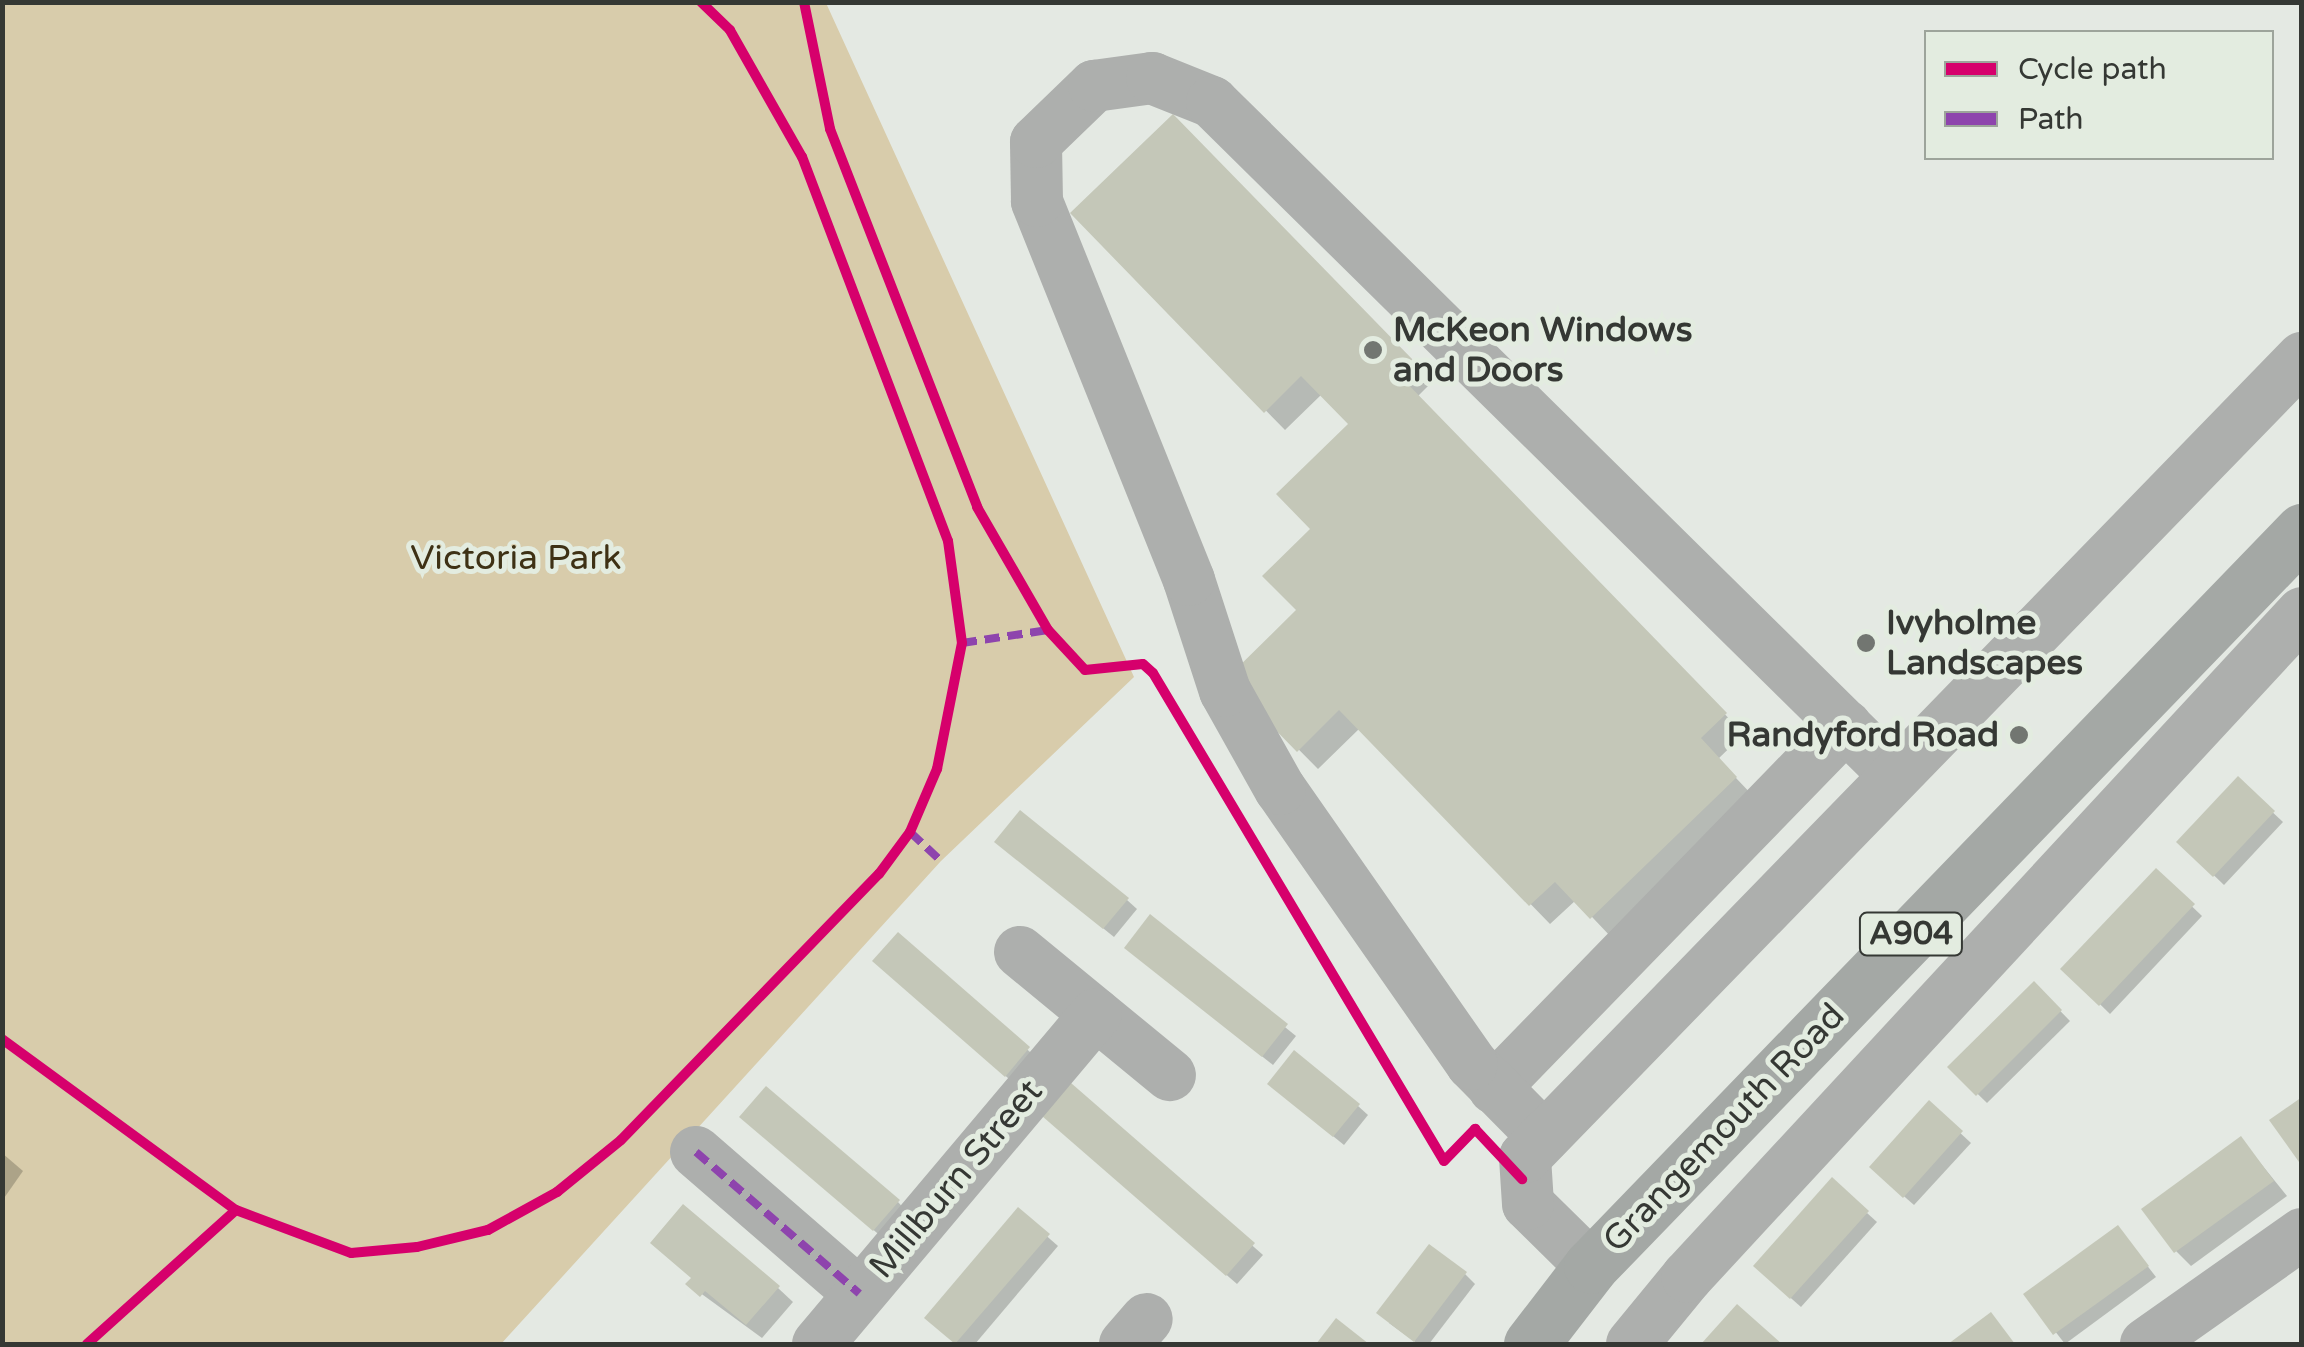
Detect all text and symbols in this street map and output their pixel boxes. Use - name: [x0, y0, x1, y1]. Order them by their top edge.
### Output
- legend: [1924, 30, 2274, 160]
- text: Cycle path: [2018, 51, 2167, 88]
- text: Path: [2018, 101, 2084, 138]
- place label: McKeon Windows and Doors: [1393, 309, 1693, 391]
- marker: McKeon Windows and Doors: [1362, 339, 1384, 361]
- park label: Victoria Park: [410, 537, 622, 579]
- place label: Ivyholme Landscapes: [1886, 602, 2083, 684]
- marker: Ivyholme Landscapes: [1855, 632, 1877, 654]
- place label: Randyford Road: [1727, 714, 1999, 756]
- marker: Randyford Road: [2008, 724, 2030, 746]
- road number: A904: [1858, 907, 1964, 961]
- street label: Grangemouth Road: [1595, 995, 1853, 1261]
- street label: Millburn Street: [861, 1071, 1051, 1287]

